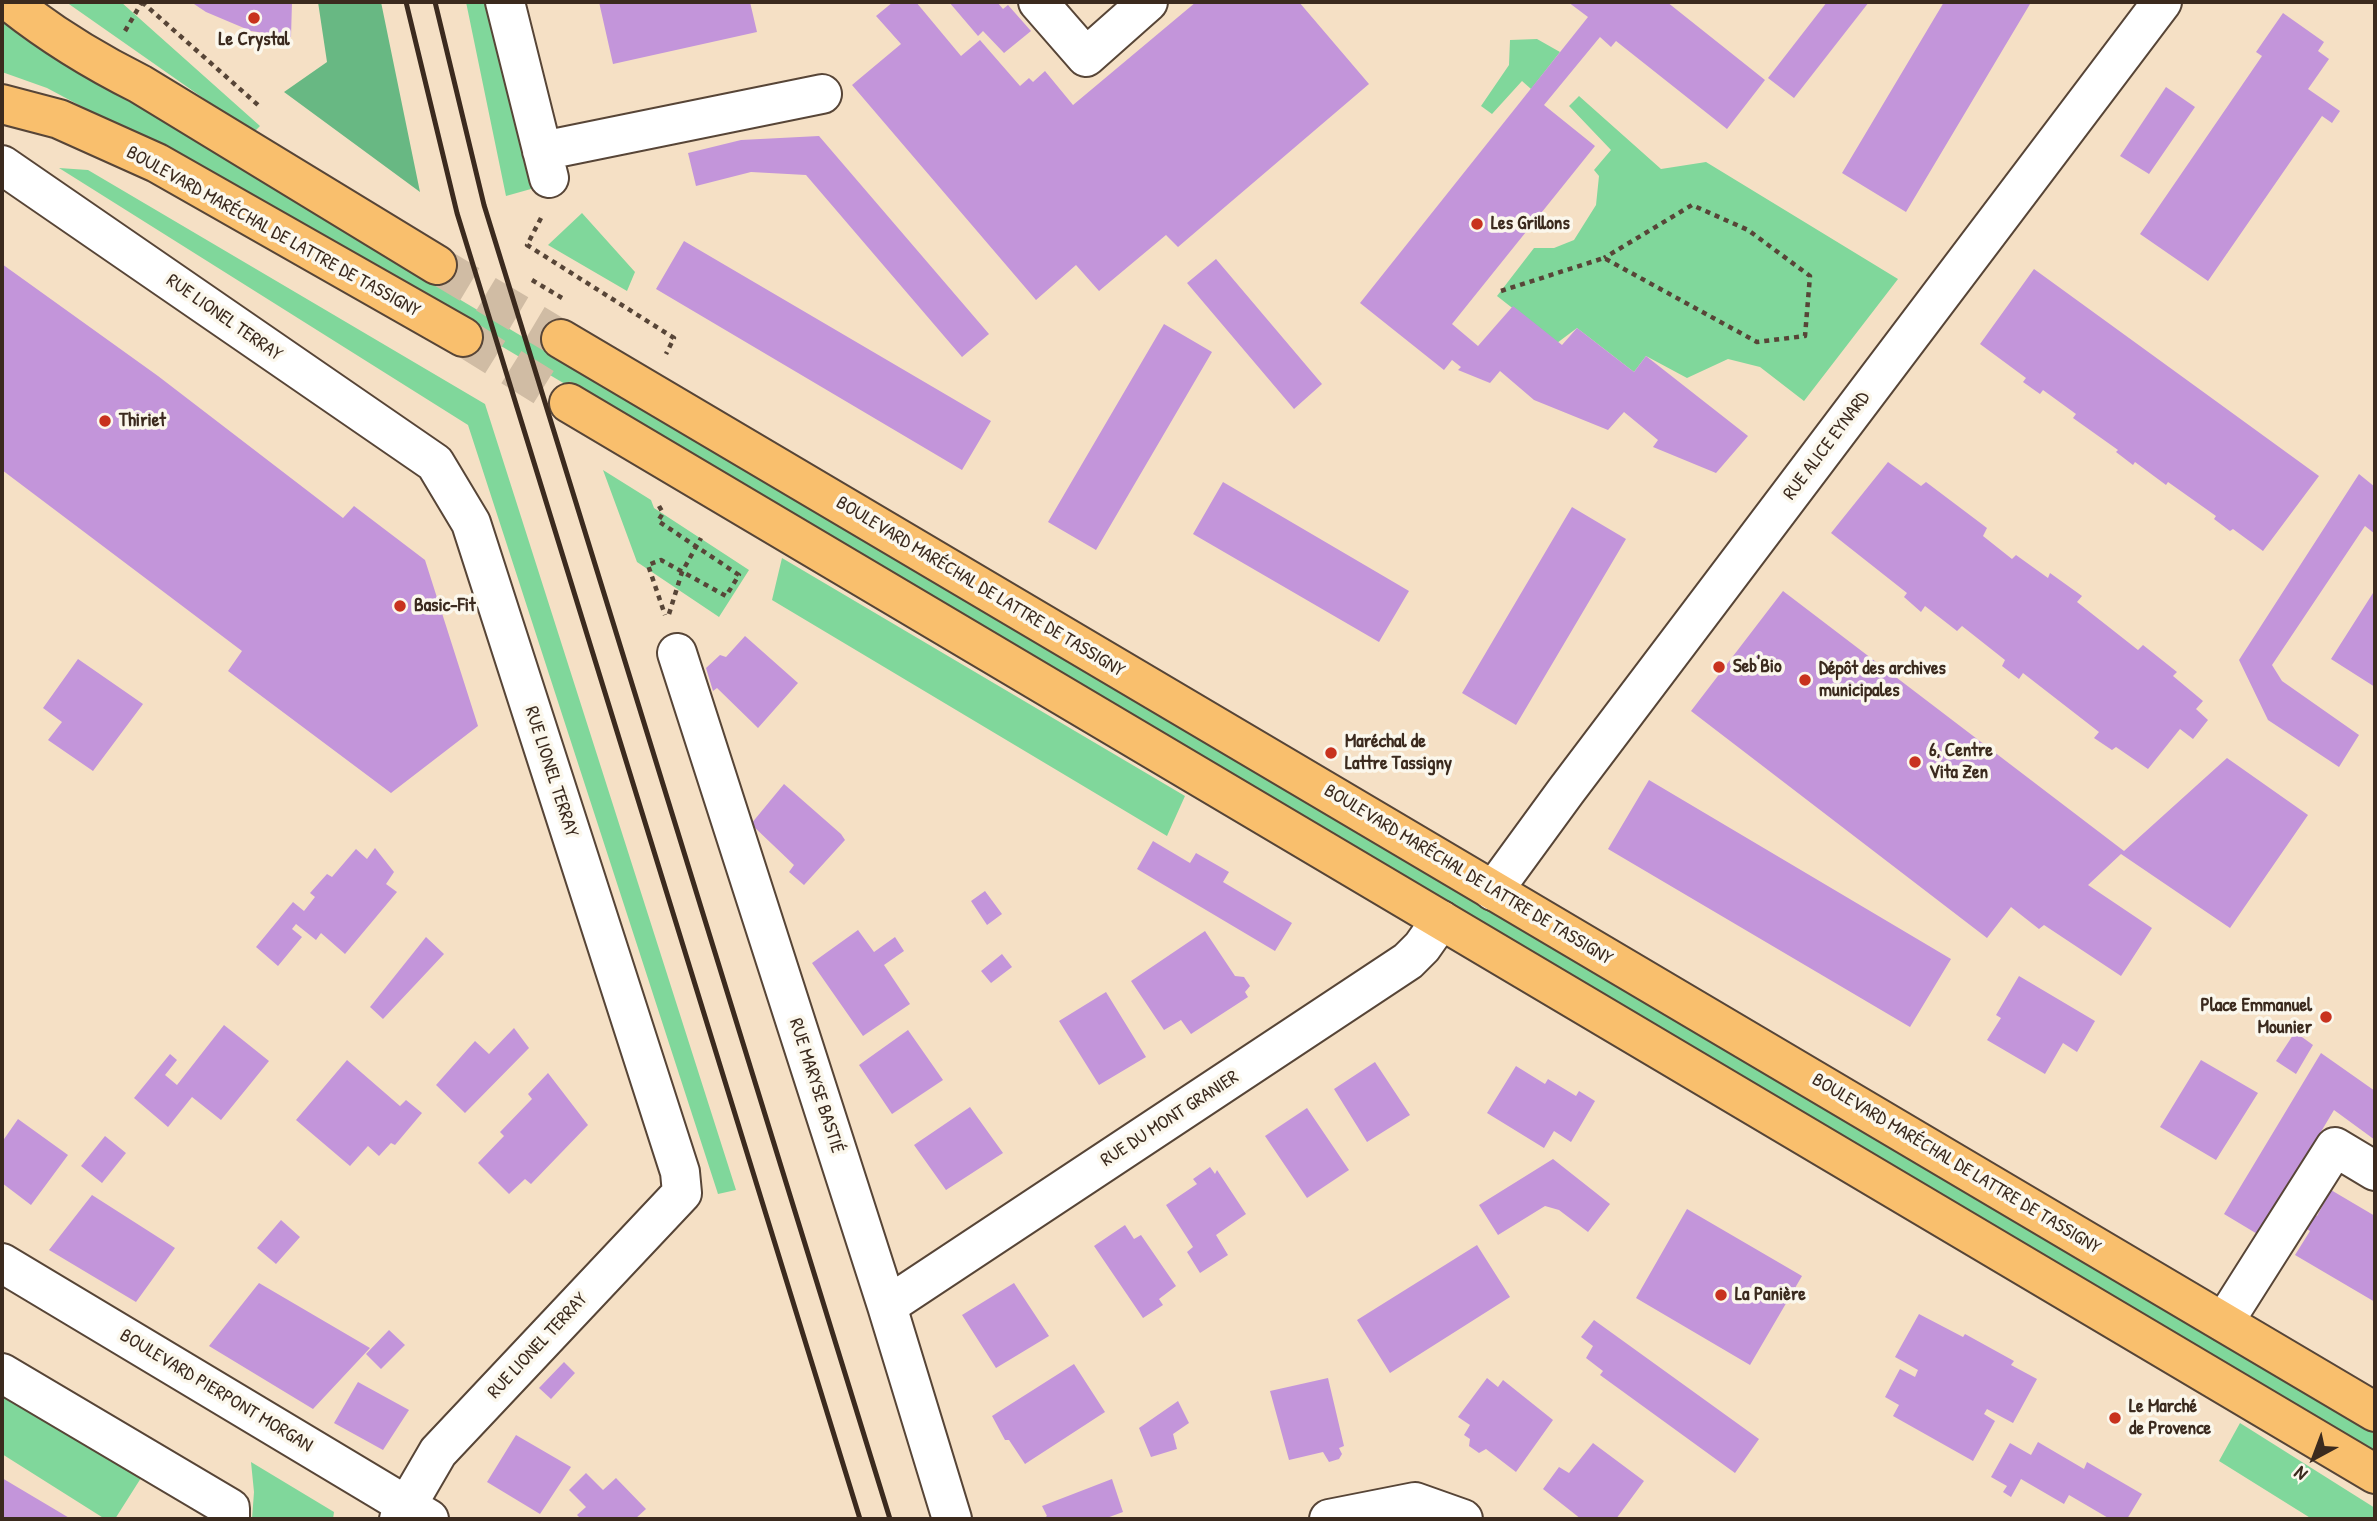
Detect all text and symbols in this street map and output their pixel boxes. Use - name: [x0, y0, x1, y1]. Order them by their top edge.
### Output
- marker: Le Crystal: [246, 10, 262, 26]
- place label: Le Crystal: [218, 29, 290, 51]
- street label: BOULEVARD MARÉCHAL DE LATTRE DE TASSIGNY: [122, 141, 424, 323]
- place label: Les Grillons: [1491, 213, 1570, 235]
- marker: Les Grillons: [1469, 216, 1485, 232]
- street label: RUE LIONEL TERRAY: [162, 270, 286, 366]
- street label: RUE ALICE EYNARD: [1779, 387, 1875, 505]
- place label: Thiriet: [119, 410, 166, 432]
- marker: Thiriet: [97, 413, 113, 429]
- street label: BOULEVARD MARÉCHAL DE LATTRE DE TASSIGNY: [832, 492, 1128, 682]
- place label: Basic-Fit: [414, 595, 476, 617]
- marker: Basic-Fit: [392, 598, 408, 614]
- place label: Seb'Bio: [1733, 656, 1782, 678]
- place label: Dépôt des archives municipales: [1819, 658, 1946, 702]
- marker: Seb'Bio: [1711, 659, 1727, 675]
- marker: Dépôt des archives municipales: [1797, 672, 1813, 688]
- street label: RUE LIONEL TERRAY: [519, 704, 583, 840]
- place label: Maréchal de Lattre Tassigny: [1345, 731, 1452, 775]
- place label: 6, Centre Vita Zen: [1929, 740, 1993, 784]
- marker: Maréchal de Lattre Tassigny: [1323, 745, 1339, 761]
- marker: 6, Centre Vita Zen: [1907, 754, 1923, 770]
- street label: BOULEVARD MARÉCHAL DE LATTRE DE TASSIGNY: [1320, 780, 1616, 970]
- place label: Place Emmanuel Mounier: [2201, 995, 2312, 1039]
- marker: Place Emmanuel Mounier: [2318, 1009, 2334, 1025]
- street label: RUE MARYSE BASTIÉ: [783, 1016, 849, 1156]
- street label: RUE DU MONT GRANIER: [1097, 1066, 1243, 1172]
- street label: BOULEVARD MARÉCHAL DE LATTRE DE TASSIGNY: [1808, 1069, 2104, 1259]
- place label: La Panière: [1735, 1284, 1806, 1306]
- marker: La Panière: [1713, 1287, 1729, 1303]
- street label: RUE LIONEL TERRAY: [483, 1288, 593, 1404]
- street label: BOULEVARD PIERPONT MORGAN: [116, 1324, 316, 1458]
- place label: Le Marché de Provence: [2129, 1396, 2211, 1440]
- marker: Le Marché de Provence: [2107, 1410, 2123, 1426]
- north arrow: [2279, 1423, 2349, 1493]
- text: N: [2288, 1461, 2313, 1487]

